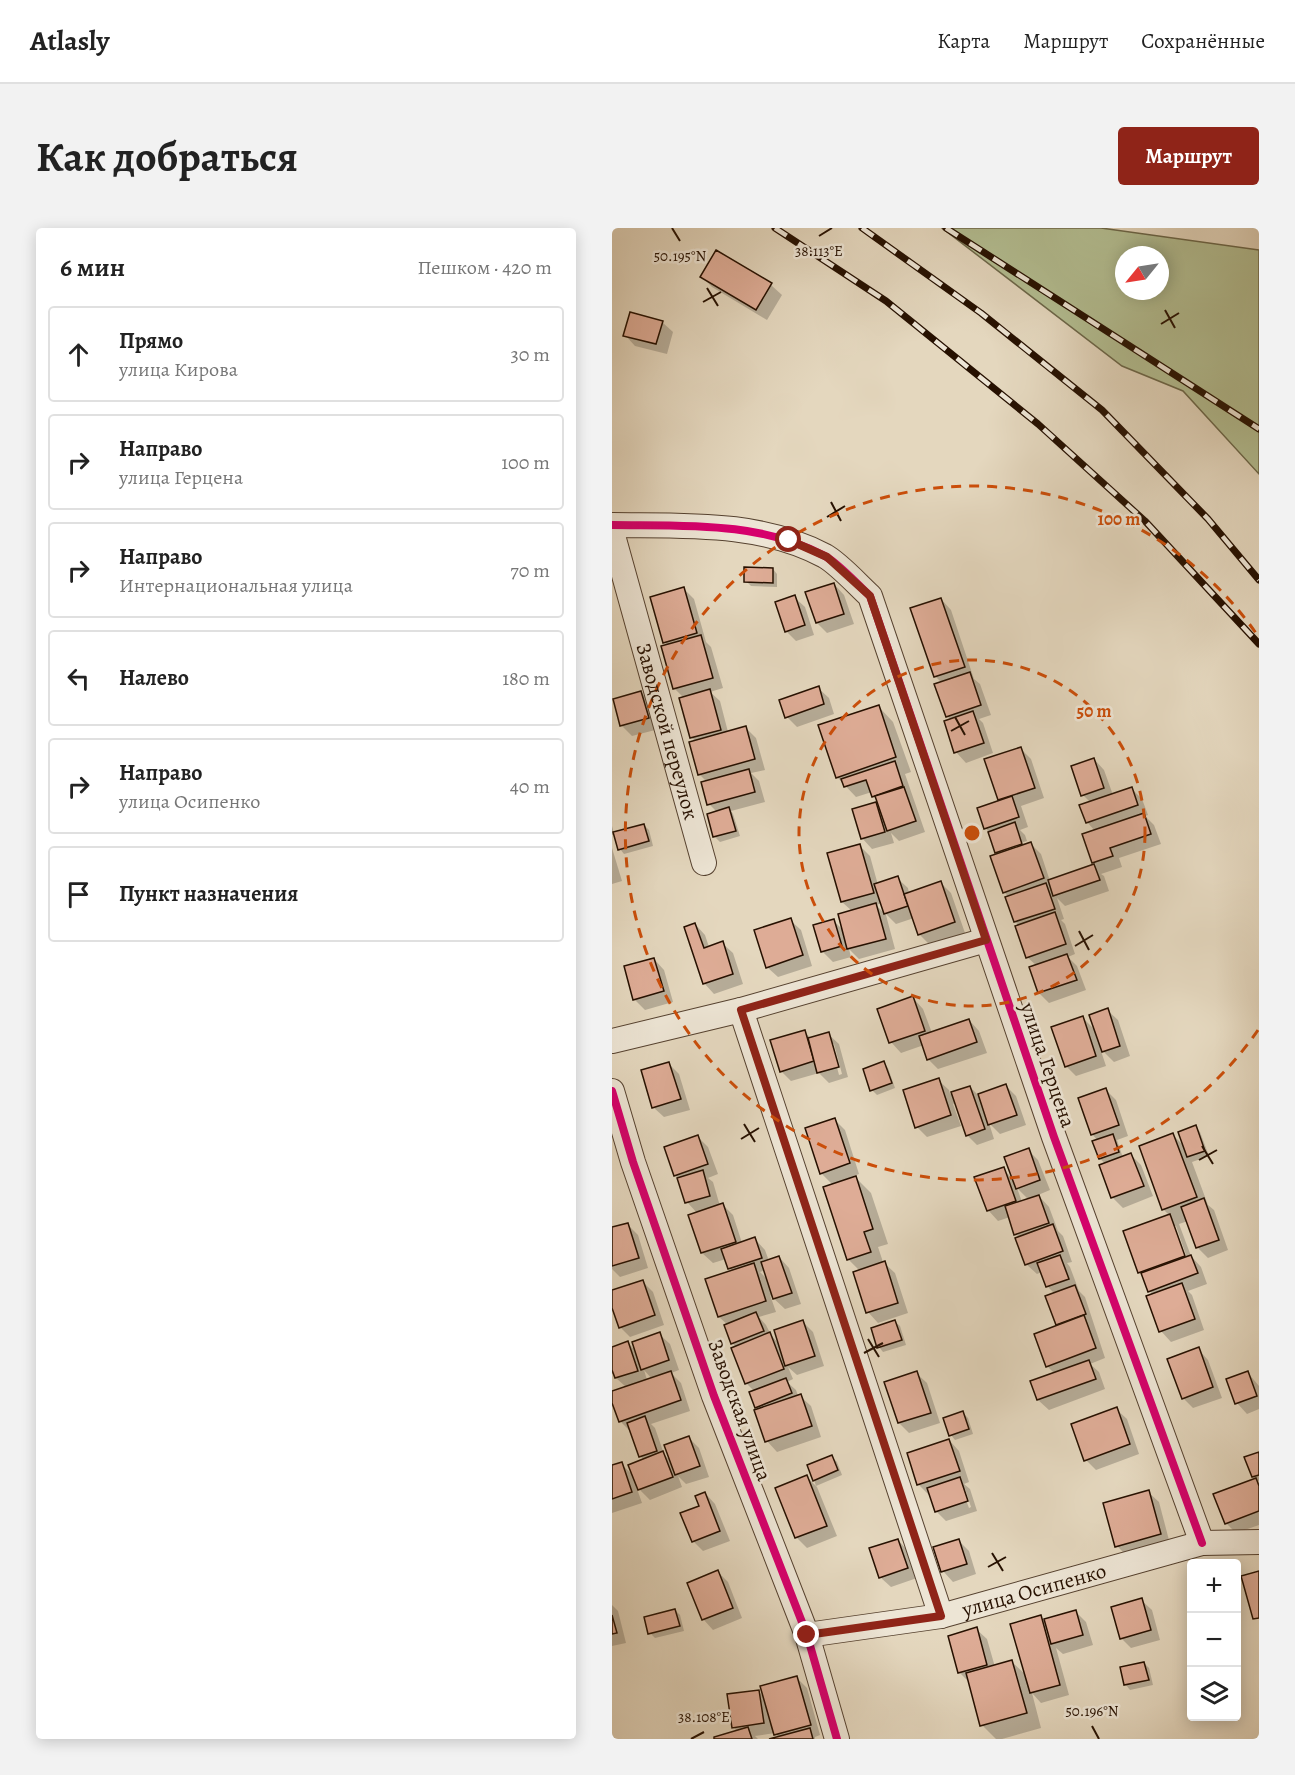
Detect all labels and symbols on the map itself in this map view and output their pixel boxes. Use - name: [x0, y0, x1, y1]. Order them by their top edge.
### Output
- text: 38.113°E: [795, 241, 843, 261]
- text: 50.195°N: [654, 246, 707, 266]
- north arrow: [1115, 246, 1169, 300]
- text: 100 m: [1098, 507, 1140, 531]
- route start: [775, 526, 801, 552]
- street label: Заводской переулок: [630, 640, 705, 823]
- text: 50 m: [1077, 699, 1111, 723]
- centre of rings: [962, 823, 982, 843]
- street label: улица Герцена: [1013, 998, 1083, 1132]
- street label: Заводская улица: [701, 1335, 779, 1485]
- street label: улица Осипенко: [958, 1556, 1109, 1624]
- route end: [793, 1621, 819, 1647]
- text: 50.196°N: [1065, 1701, 1119, 1721]
- text: 38.108°E: [678, 1707, 730, 1727]

